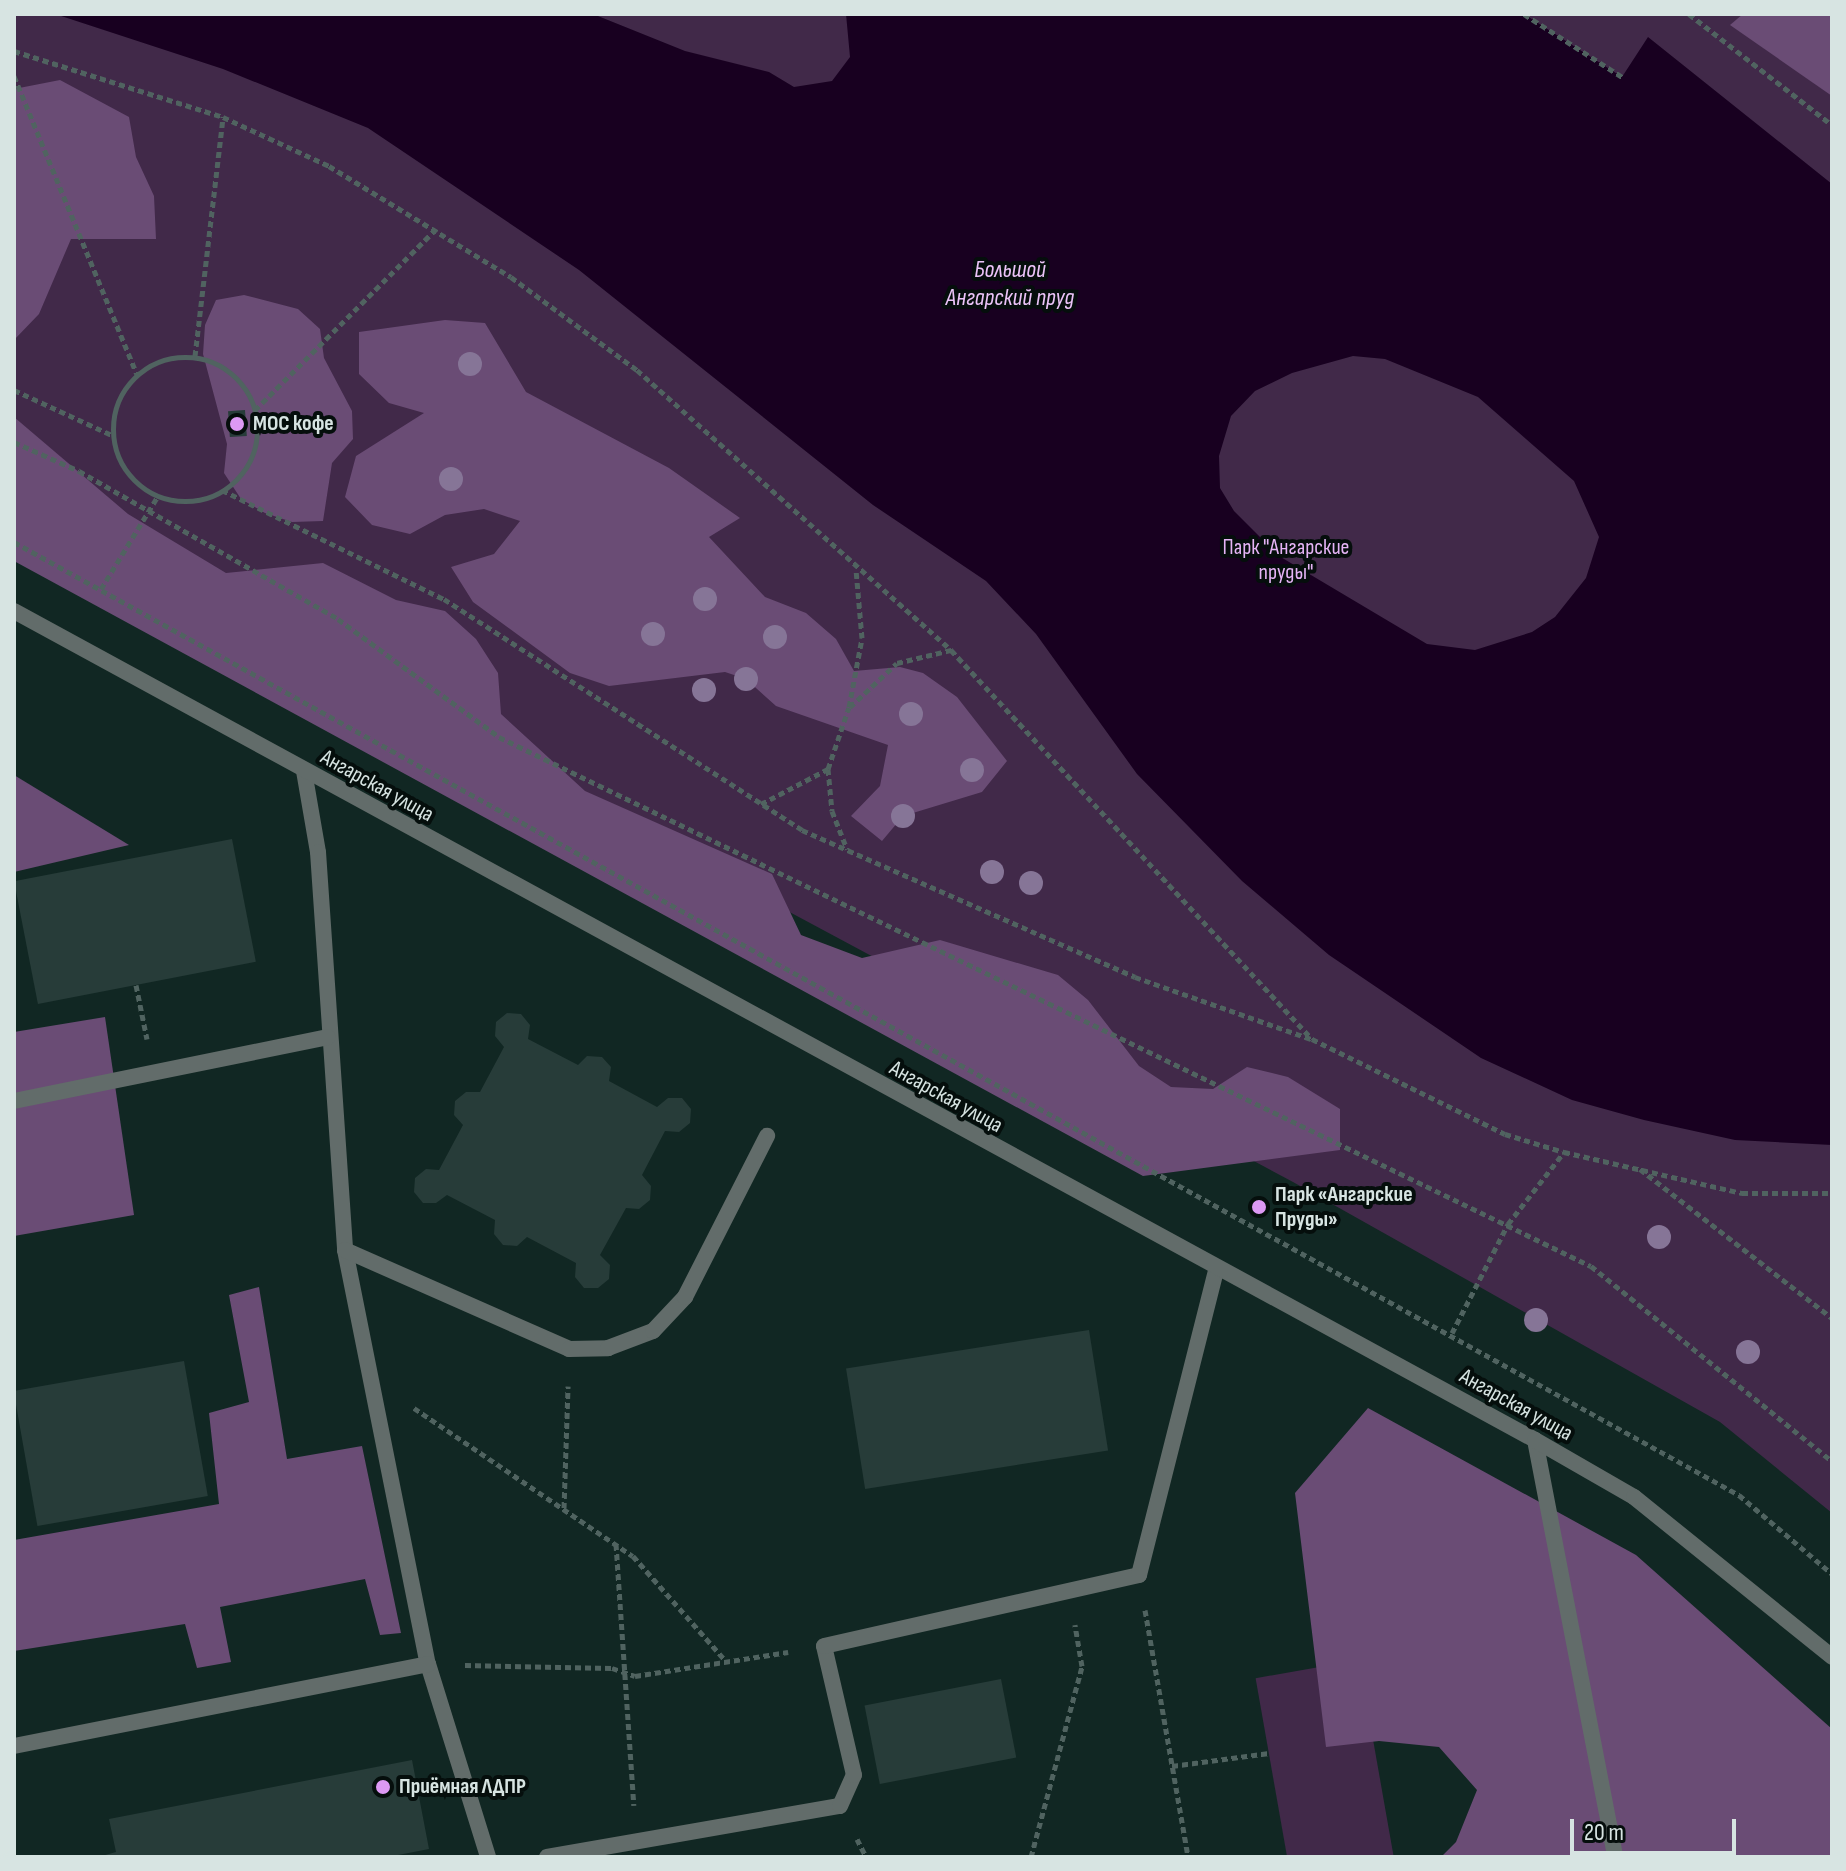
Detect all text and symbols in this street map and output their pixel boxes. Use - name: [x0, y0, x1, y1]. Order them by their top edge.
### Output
- water label: Большой Ангарский пруд: [946, 256, 1074, 312]
- place label: МОС кофе: [253, 411, 334, 437]
- marker: МОС кофе: [228, 415, 246, 433]
- park label: Парк "Ангарские пруды": [1223, 534, 1349, 586]
- street label: Ангарская улица: [316, 744, 438, 828]
- street label: Ангарская улица: [885, 1055, 1007, 1139]
- place label: Парк «Ангарские Пруды»: [1275, 1181, 1413, 1232]
- marker: Парк «Ангарские Пруды»: [1250, 1198, 1268, 1216]
- street label: Ангарская улица: [1455, 1363, 1577, 1447]
- place label: Приёмная ЛДПР: [399, 1774, 526, 1800]
- marker: Приёмная ЛДПР: [374, 1778, 392, 1796]
- scale bar: [1574, 1803, 1740, 1853]
- text: 20 m: [1584, 1818, 1624, 1847]

